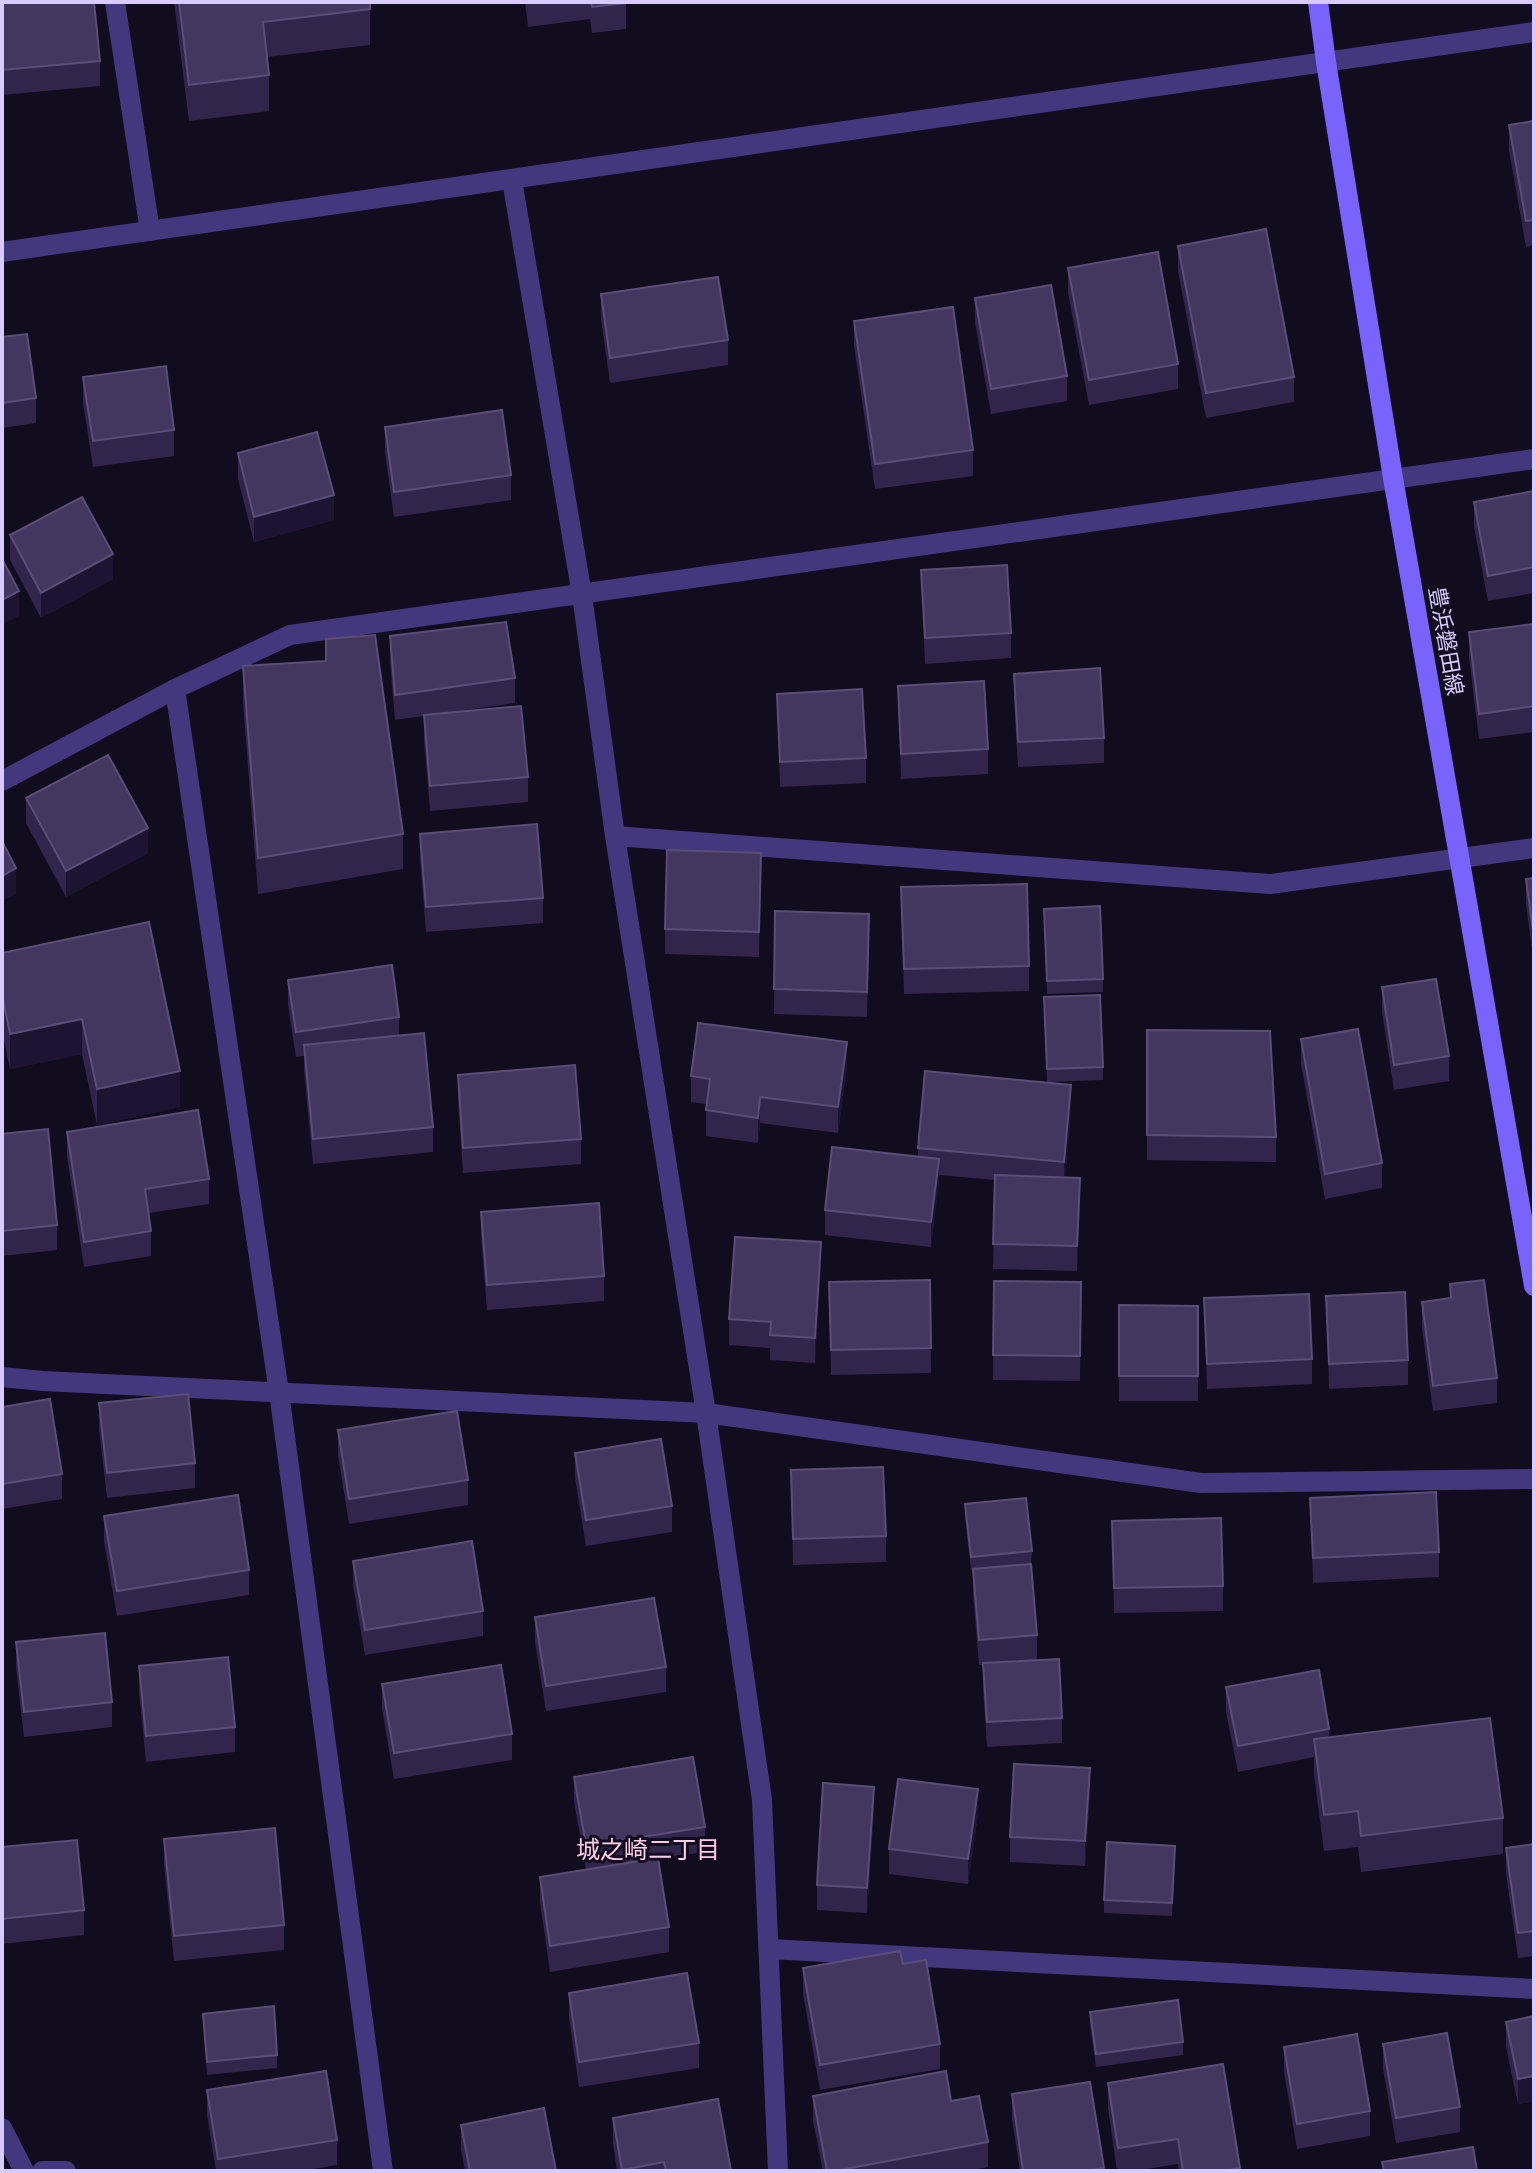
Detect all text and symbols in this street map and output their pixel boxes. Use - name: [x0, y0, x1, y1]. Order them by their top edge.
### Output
- street label: 豊浜磐田線: [1424, 585, 1468, 697]
- district label: 城之崎二丁目: [576, 1836, 720, 1864]

